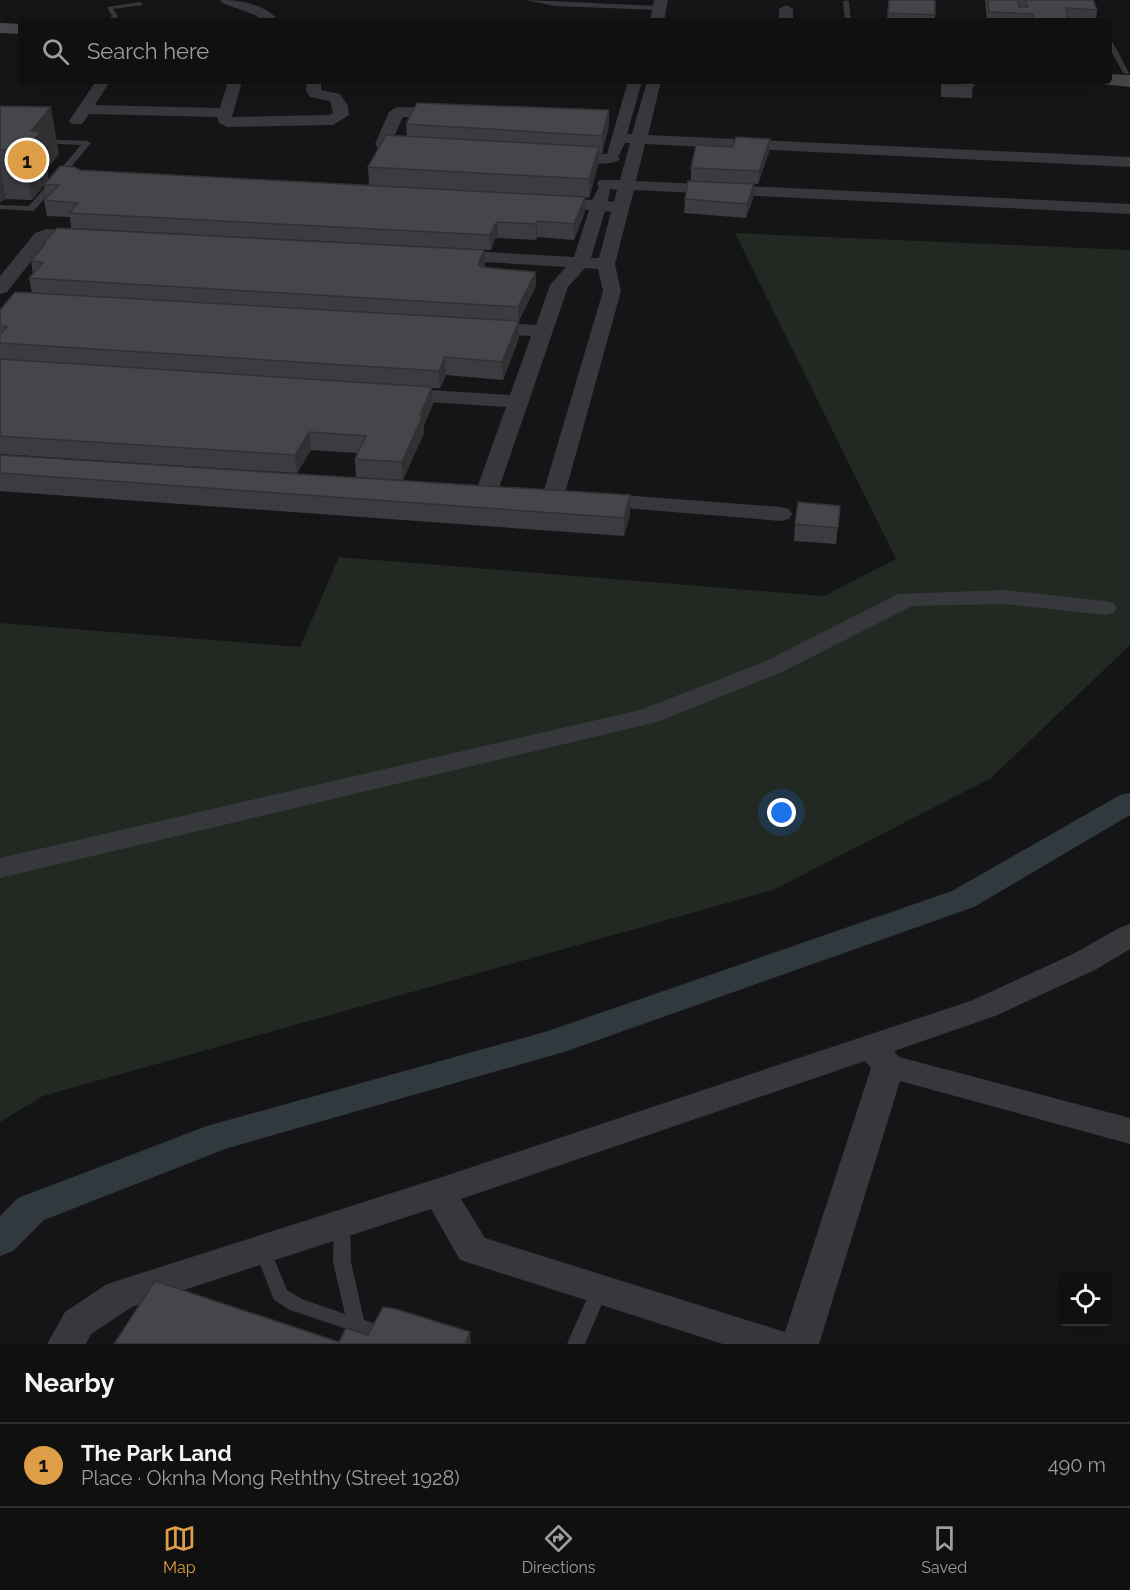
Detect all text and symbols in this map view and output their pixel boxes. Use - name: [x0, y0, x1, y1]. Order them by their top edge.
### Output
- search box: [18, 18, 1112, 84]
- icon: search: [39, 35, 72, 68]
- text: Search here: [87, 38, 209, 64]
- pin: 1: [8, 138, 46, 182]
- your location: [767, 798, 796, 827]
- map controls: [1058, 1272, 1112, 1326]
- button: locate: [1058, 1272, 1112, 1326]
- text: Nearby: [24, 1368, 114, 1398]
- text: The Park Land: [81, 1440, 232, 1466]
- text: 1: [39, 1453, 48, 1477]
- text: 490 m: [1048, 1453, 1106, 1477]
- text: Place · Oknha Mong Reththy (Street 1928): [81, 1466, 460, 1490]
- tab: Map: [163, 1522, 196, 1577]
- tab: Directions: [522, 1522, 596, 1577]
- tab: Saved: [921, 1522, 967, 1577]

